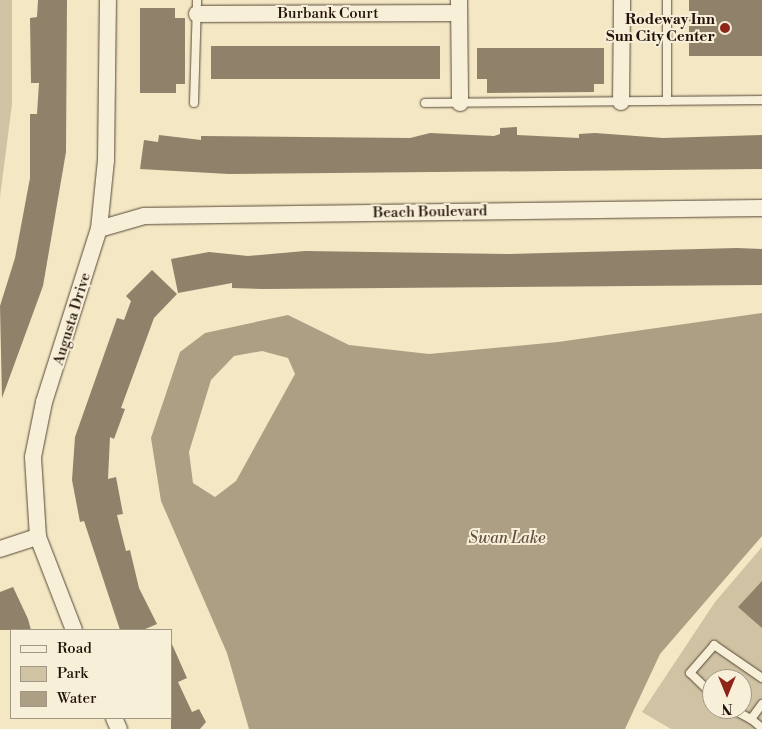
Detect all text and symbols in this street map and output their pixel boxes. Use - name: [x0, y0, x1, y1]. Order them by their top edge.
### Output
- street label: Burbank Court: [278, 5, 378, 23]
- place label: Rodeway Inn Sun City Center: [606, 10, 715, 45]
- marker: Rodeway Inn Sun City Center: [719, 22, 731, 34]
- street label: Beach Boulevard: [373, 202, 487, 222]
- street label: Augusta Drive: [49, 270, 95, 368]
- water label: Swan Lake: [469, 528, 545, 548]
- legend: [10, 629, 172, 719]
- text: Road: [57, 639, 92, 658]
- text: Park: [57, 664, 88, 683]
- north arrow: [702, 669, 752, 719]
- text: Water: [57, 689, 96, 708]
- text: N: [721, 699, 733, 717]

